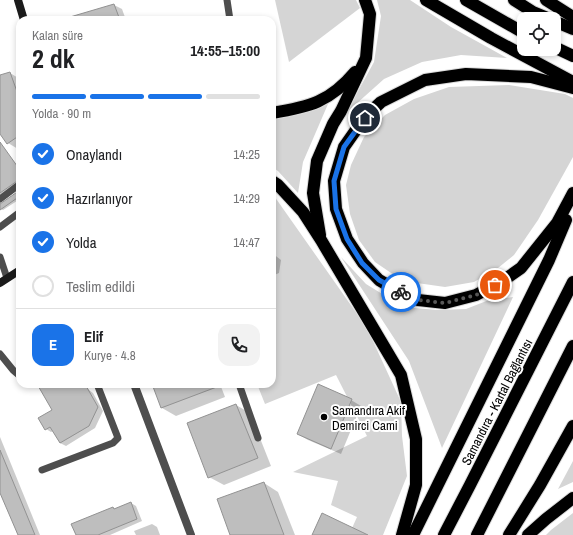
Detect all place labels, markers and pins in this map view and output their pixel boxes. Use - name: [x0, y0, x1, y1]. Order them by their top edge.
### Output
- pin: [348, 101, 382, 135]
- pin: [478, 268, 512, 302]
- place label: Samandıra Akif Demirci Cami: [332, 402, 405, 434]
- marker: Samandıra Akif Demirci Cami: [319, 412, 329, 422]

